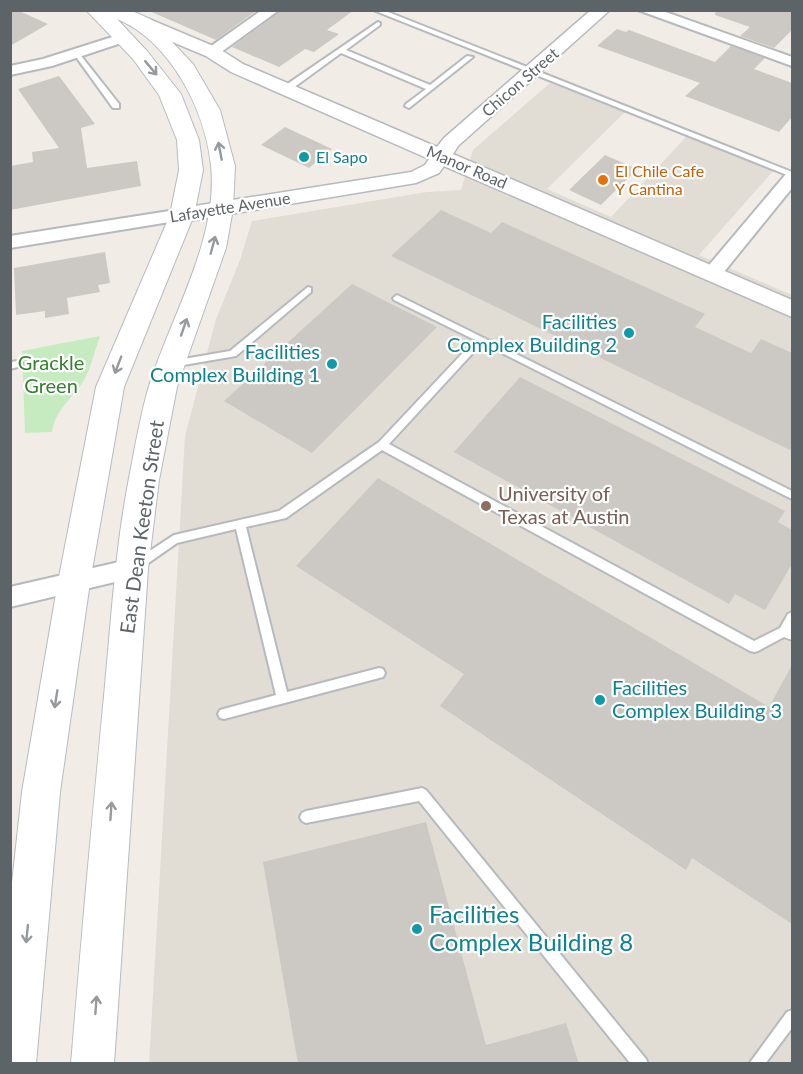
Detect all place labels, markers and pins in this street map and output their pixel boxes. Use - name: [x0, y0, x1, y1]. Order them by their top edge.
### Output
- place label: El Sapo: [316, 147, 368, 166]
- marker: El Sapo: [297, 150, 311, 164]
- place label: El Chile Cafe Y Cantina: [615, 161, 704, 198]
- marker: El Chile Cafe Y Cantina: [596, 173, 610, 187]
- place label: Facilities Complex Building 2: [447, 309, 617, 356]
- marker: Facilities Complex Building 2: [622, 326, 636, 340]
- place label: Facilities Complex Building 1: [150, 339, 320, 386]
- marker: Facilities Complex Building 1: [325, 357, 339, 371]
- place label: University of Texas at Austin: [498, 481, 630, 528]
- marker: University of Texas at Austin: [479, 499, 493, 513]
- place label: Facilities Complex Building 3: [612, 675, 782, 722]
- marker: Facilities Complex Building 3: [593, 693, 607, 707]
- place label: Facilities Complex Building 8: [429, 899, 633, 956]
- marker: Facilities Complex Building 8: [410, 922, 424, 936]

